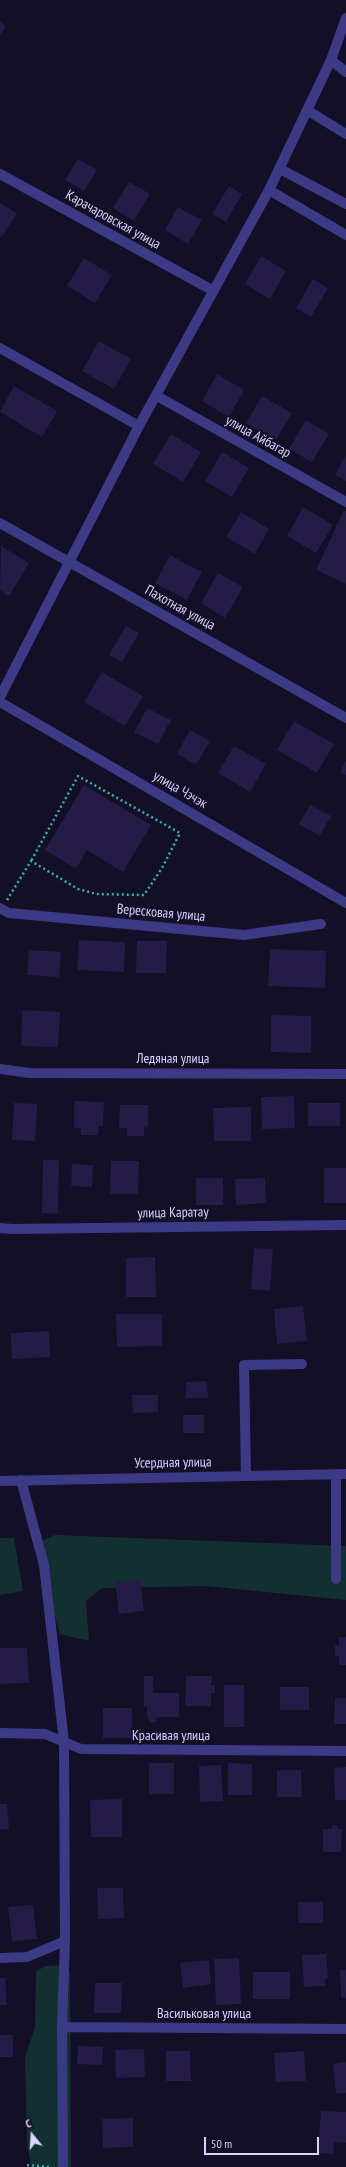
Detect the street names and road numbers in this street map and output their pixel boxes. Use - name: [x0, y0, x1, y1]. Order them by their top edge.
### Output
- street label: Карачаровская улица: [62, 187, 164, 253]
- street label: улица Айбагар: [222, 412, 294, 462]
- street label: Пахотная улица: [142, 582, 218, 634]
- street label: улица Чэчэк: [150, 768, 210, 812]
- street label: Вересковая улица: [116, 901, 206, 925]
- street label: Ледяная улица: [137, 1051, 209, 1067]
- street label: улица Каратау: [137, 1204, 209, 1222]
- street label: Усердная улица: [134, 1454, 212, 1472]
- street label: Красивая улица: [132, 1728, 210, 1744]
- street label: Васильковая улица: [157, 2006, 251, 2022]

